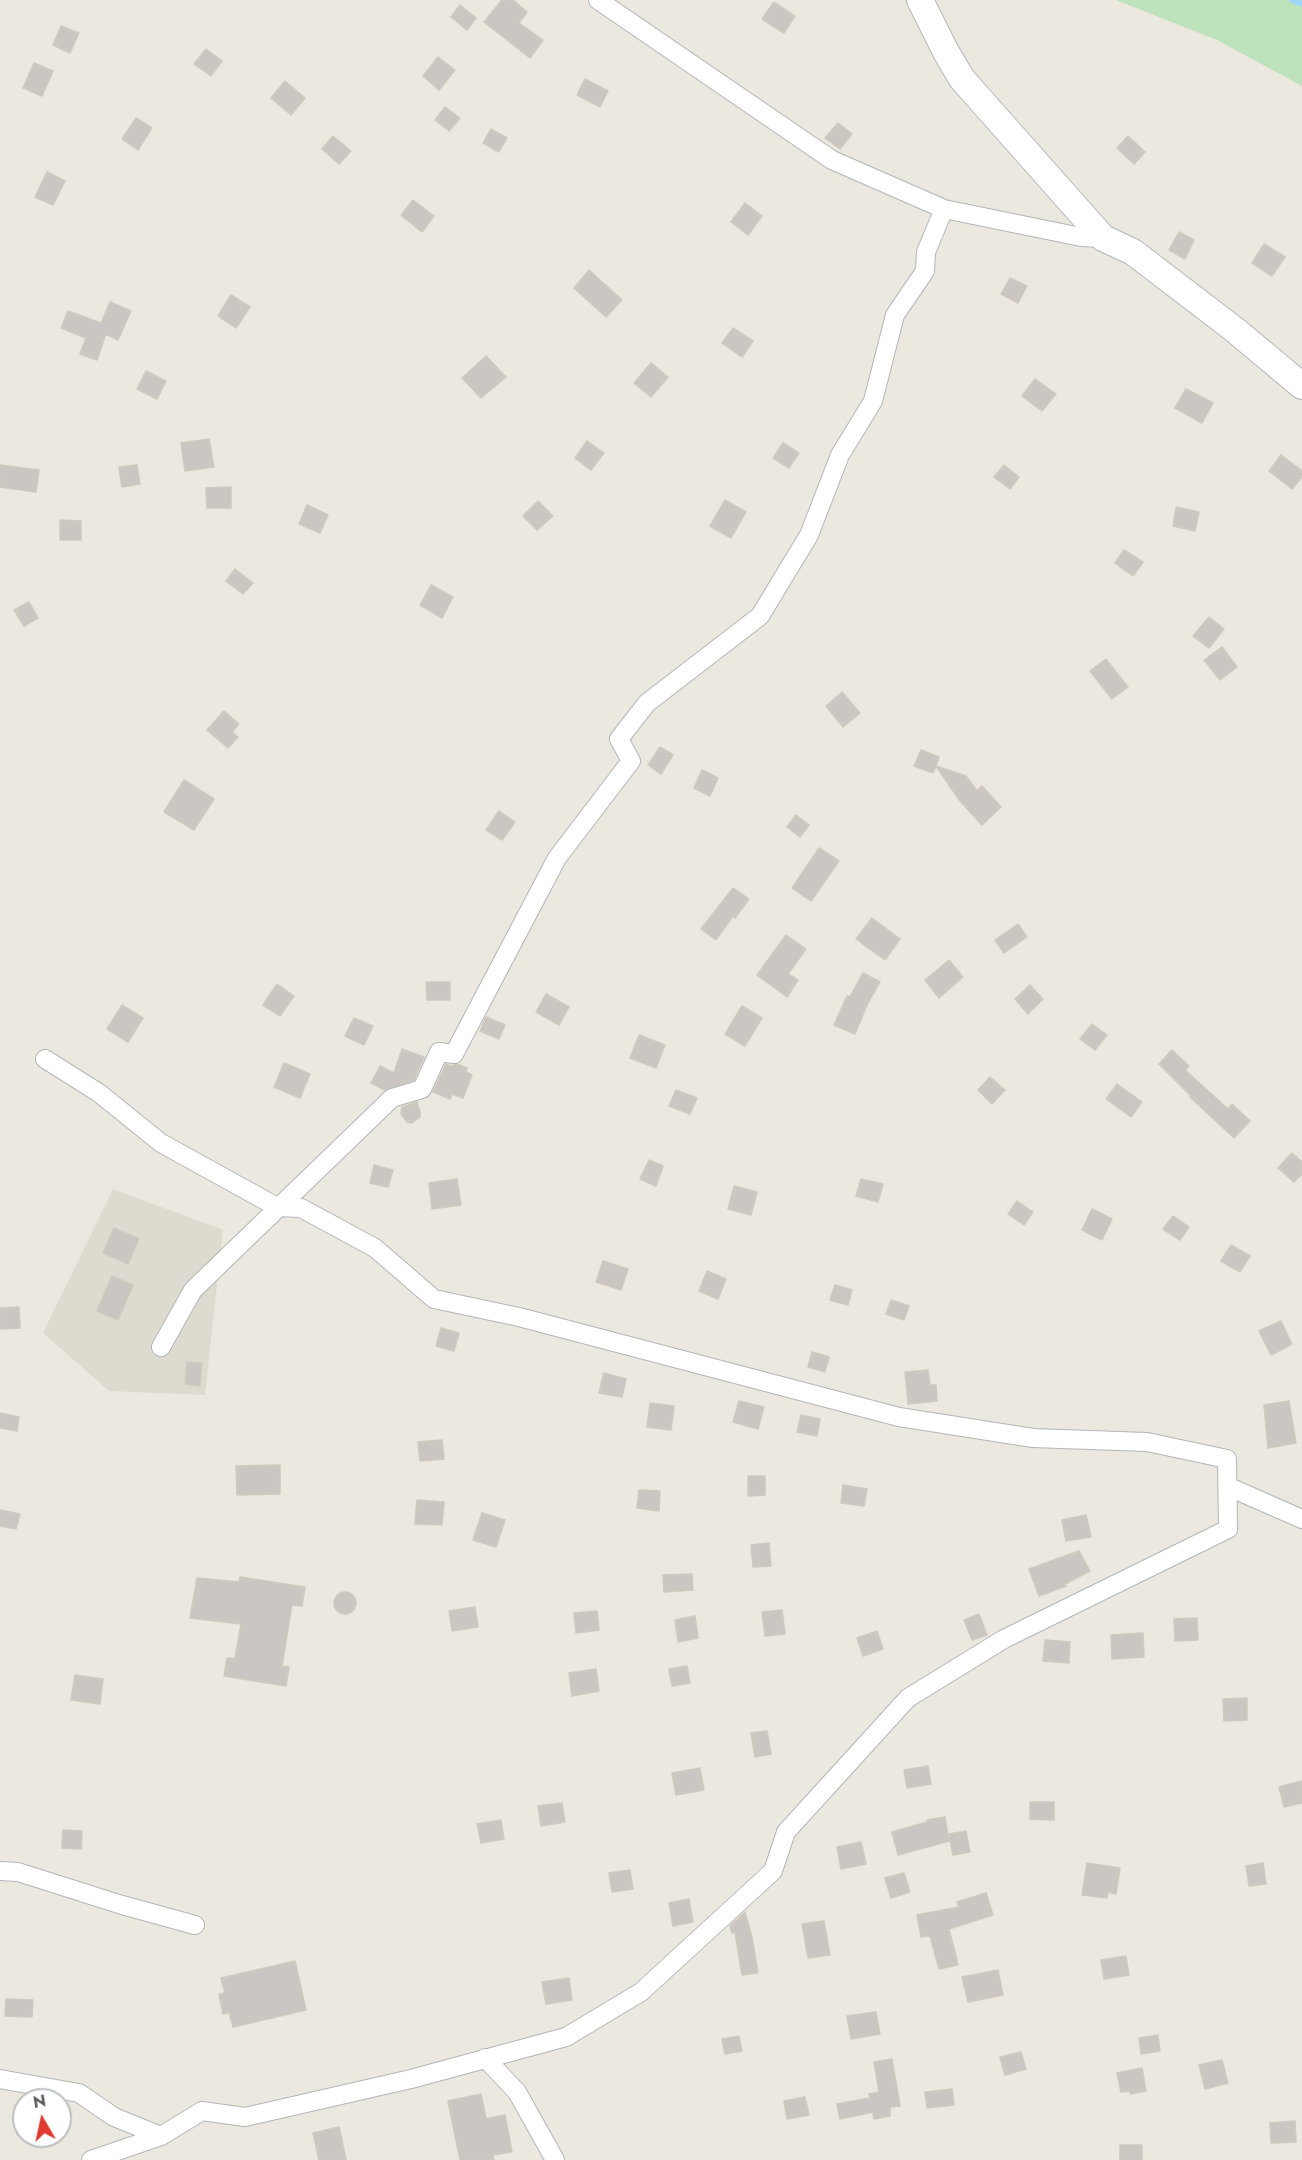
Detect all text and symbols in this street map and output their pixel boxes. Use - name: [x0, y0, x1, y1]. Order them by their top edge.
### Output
- north arrow: [12, 2088, 72, 2148]
- text: N: [31, 2089, 47, 2114]

